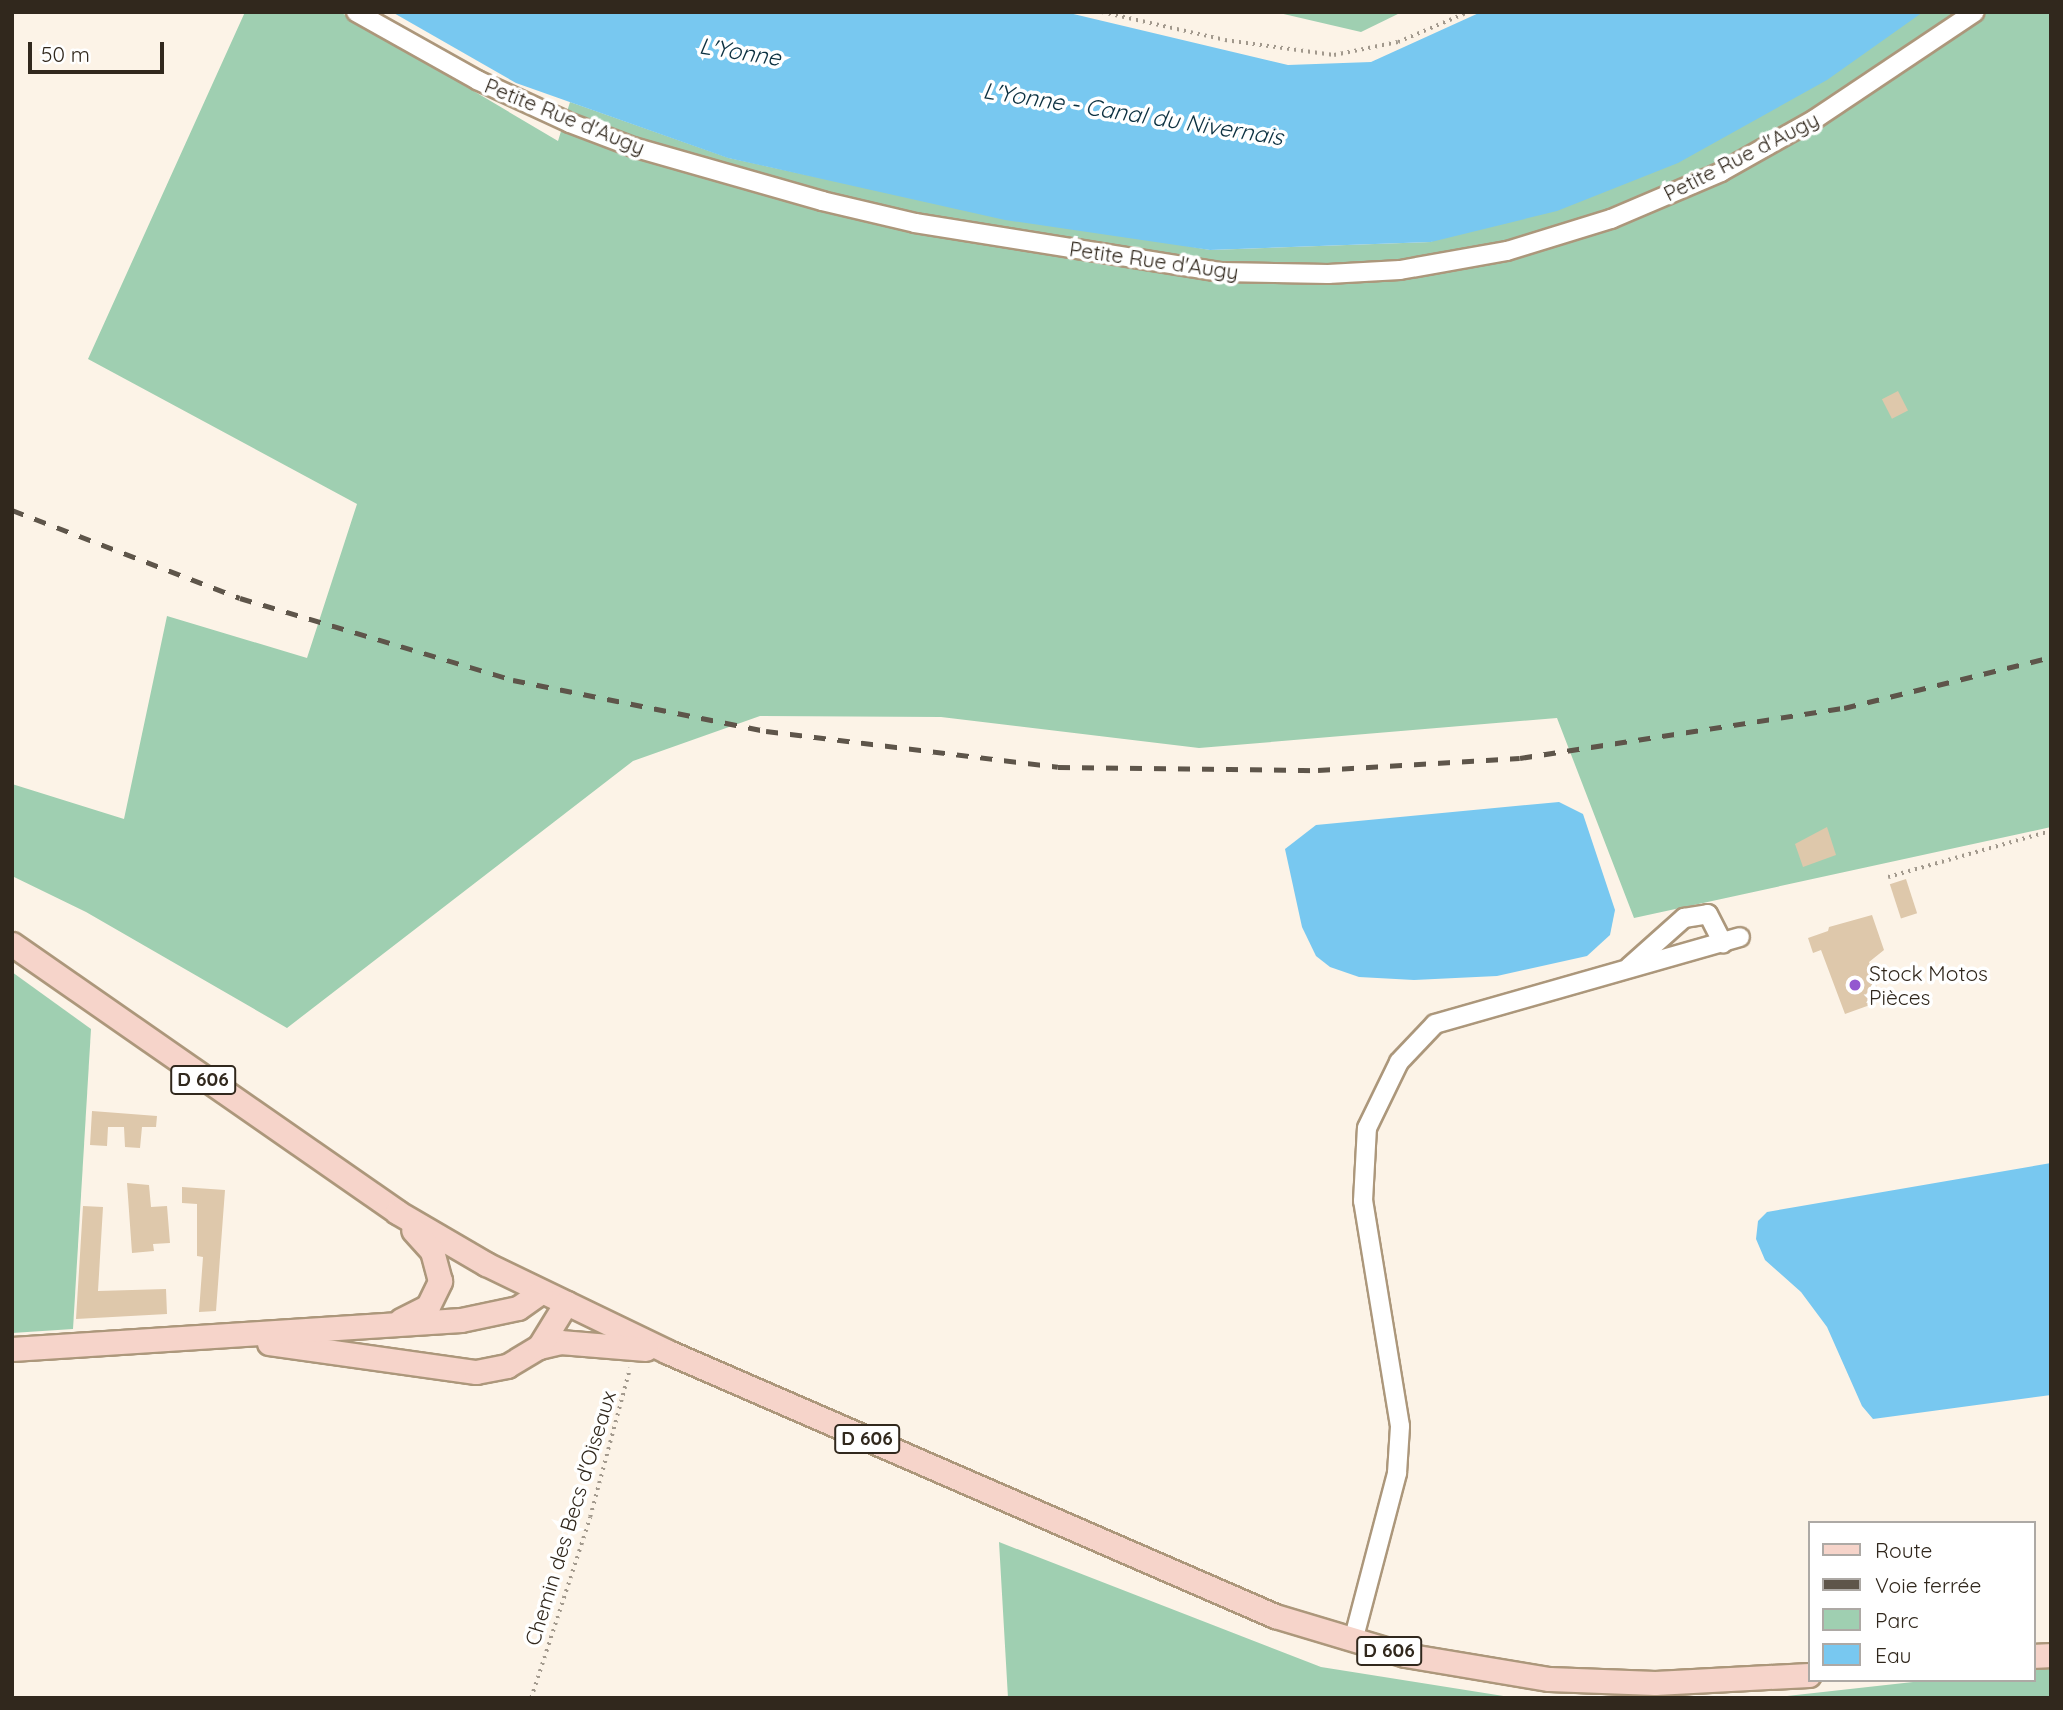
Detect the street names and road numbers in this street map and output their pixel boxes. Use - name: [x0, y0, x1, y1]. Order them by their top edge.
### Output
- street label: Petite Rue d'Augy: [481, 72, 649, 160]
- street label: Petite Rue d'Augy: [1659, 106, 1823, 206]
- street label: Petite Rue d'Augy: [1068, 236, 1240, 284]
- road number: D 606: [170, 1064, 236, 1096]
- street label: Chemin des Becs d'Oiseaux: [519, 1388, 621, 1648]
- road number: D 606: [834, 1424, 900, 1455]
- road number: D 606: [1356, 1636, 1422, 1666]

